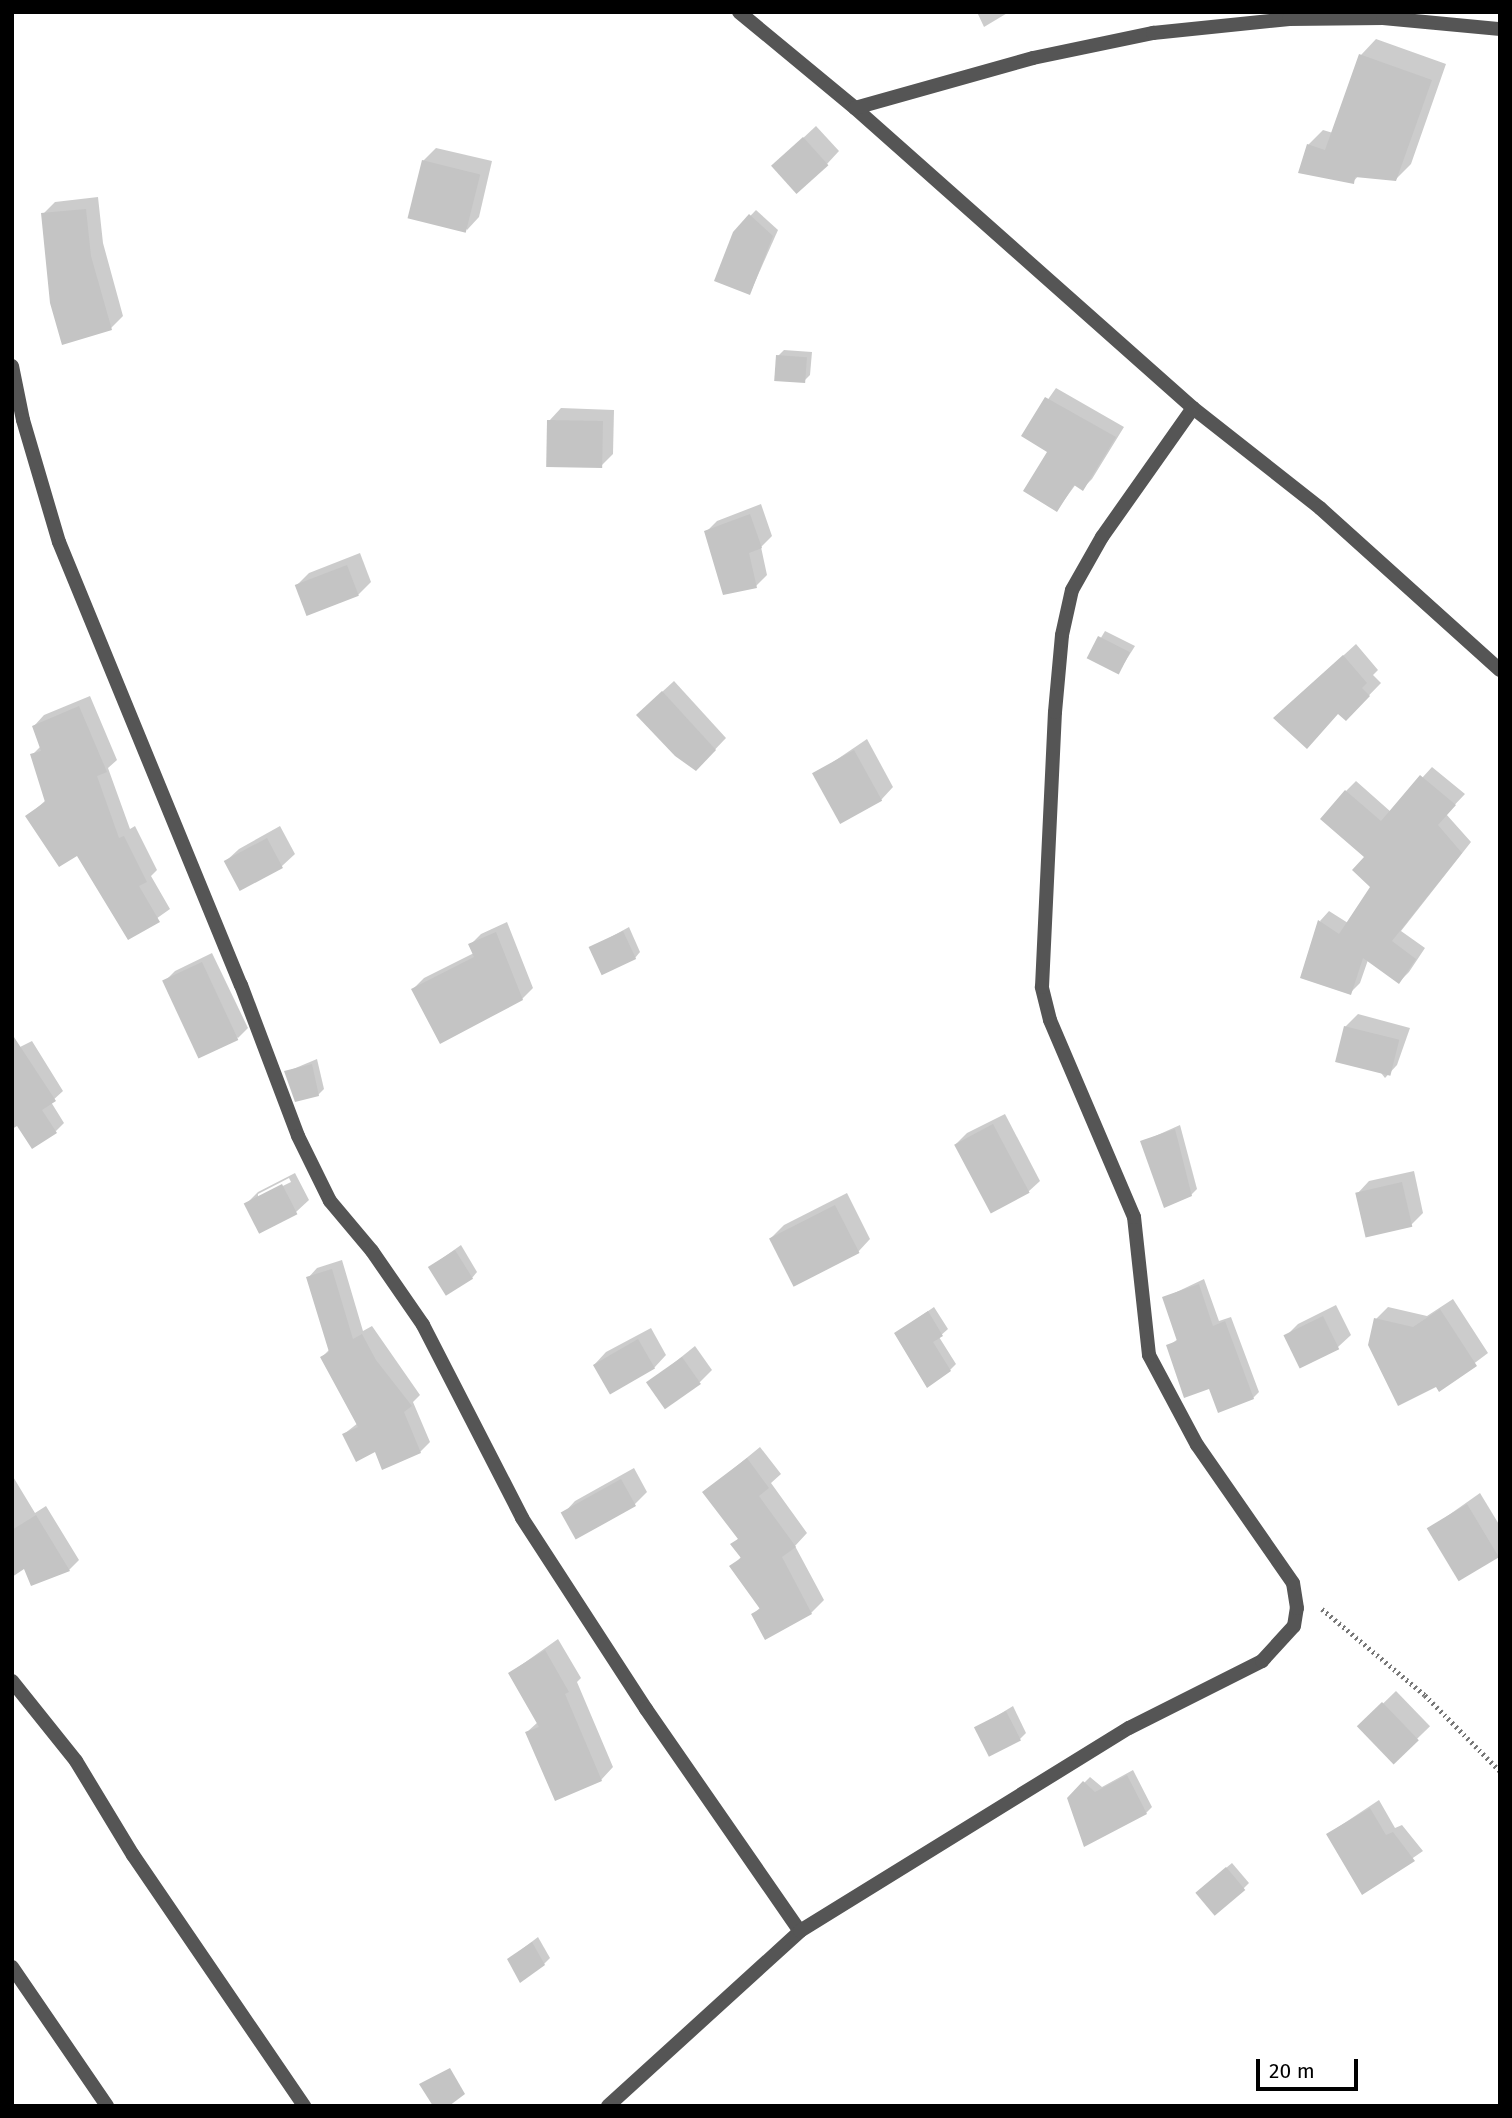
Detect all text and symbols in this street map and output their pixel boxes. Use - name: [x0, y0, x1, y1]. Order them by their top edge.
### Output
- scale bar: [1260, 2044, 1362, 2088]
- text: 20 m: [1269, 2058, 1315, 2084]

